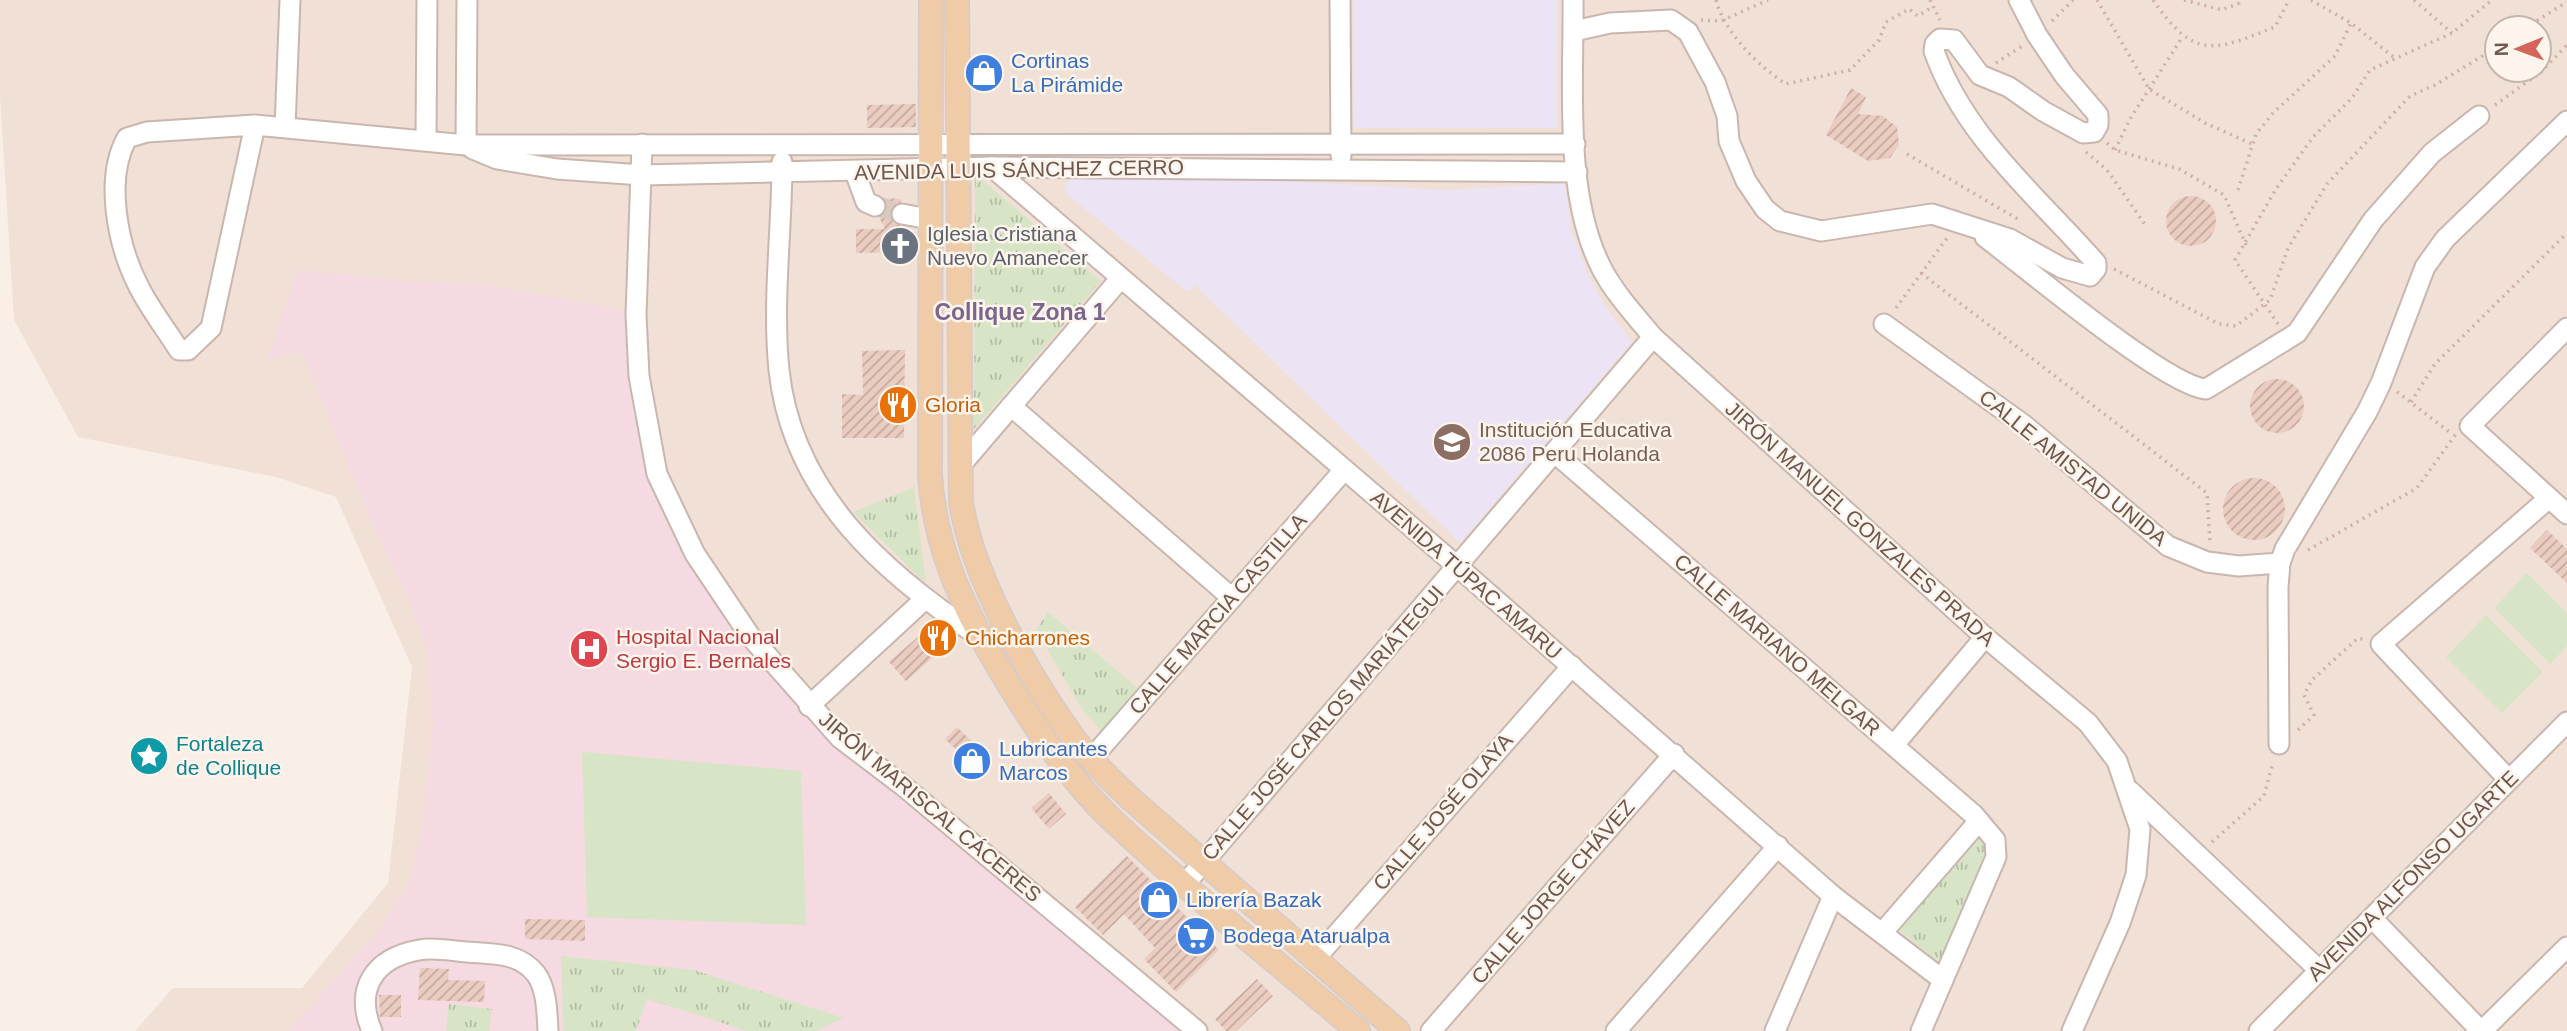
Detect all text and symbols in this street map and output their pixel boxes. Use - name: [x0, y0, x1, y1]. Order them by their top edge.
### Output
- north arrow: [2483, 14, 2553, 84]
- text: N: [2491, 42, 2512, 56]
- place label: Cortinas La Pirámide: [1011, 49, 1123, 96]
- shop icon: Cortinas La Pirámide: [963, 52, 1005, 94]
- street label: AVENIDA LUIS SÁNCHEZ CERRO: [854, 155, 1184, 184]
- place label: Iglesia Cristiana Nuevo Amanecer: [927, 222, 1088, 269]
- church icon: Iglesia Cristiana Nuevo Amanecer: [879, 225, 921, 267]
- district label: Collique Zona 1: [934, 299, 1106, 325]
- restaurant icon: Gloria: [877, 384, 919, 426]
- street label: CALLE AMISTAD UNIDA: [1975, 385, 2172, 550]
- place label: Gloria: [925, 393, 981, 416]
- street label: JIRÓN MANUEL GONZALES PRADA: [1721, 397, 2000, 651]
- place label: Institución Educativa 2086 Peru Holanda: [1479, 418, 1672, 465]
- school or university icon: Institución Educativa 2086 Peru Holanda: [1431, 421, 1473, 463]
- street label: AVENIDA TÚPAC AMARU: [1366, 486, 1566, 664]
- street label: CALLE MARCIA CASTILLA: [1124, 509, 1311, 719]
- street label: CALLE MARIANO MELGAR: [1670, 549, 1885, 740]
- street label: CALLE JOSÉ CARLOS MARIÁTEGUI: [1197, 581, 1448, 865]
- restaurant icon: Chicharrones: [917, 617, 959, 659]
- place label: Hospital Nacional Sergio E. Bernales: [616, 625, 791, 672]
- place label: Chicharrones: [965, 626, 1090, 649]
- hospital icon: Hospital Nacional Sergio E. Bernales: [568, 628, 610, 670]
- street label: JIRÓN MARISCAL CÁCERES: [815, 707, 1046, 906]
- street label: CALLE JOSÉ OLAYA: [1368, 729, 1517, 895]
- place label: Fortaleza de Collique: [176, 732, 281, 779]
- place icon: Fortaleza de Collique: [128, 735, 170, 777]
- place label: Lubricantes Marcos: [999, 737, 1108, 784]
- shop icon: Lubricantes Marcos: [951, 740, 993, 782]
- street label: AVENIDA ALFONSO UGARTE: [2303, 766, 2522, 985]
- street label: CALLE JORGE CHÁVEZ: [1467, 795, 1639, 988]
- shop icon: Librería Bazak: [1138, 879, 1180, 921]
- place label: Librería Bazak: [1186, 888, 1322, 911]
- supermarket icon: Bodega Atarualpa: [1175, 915, 1217, 957]
- place label: Bodega Atarualpa: [1223, 924, 1390, 947]

